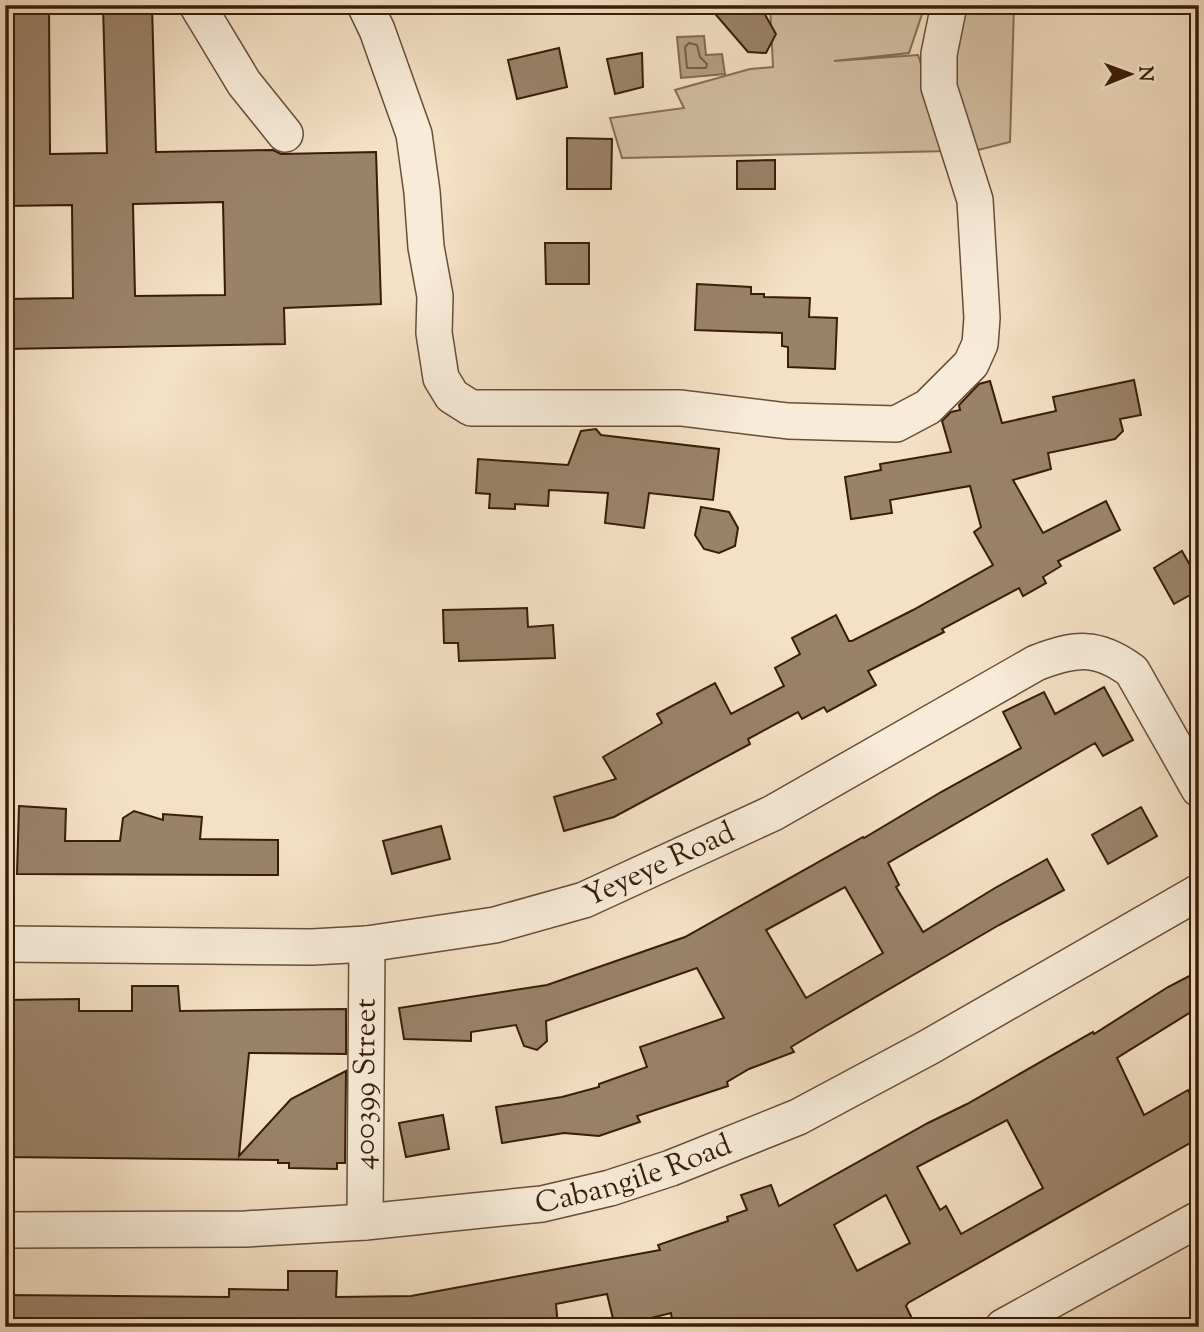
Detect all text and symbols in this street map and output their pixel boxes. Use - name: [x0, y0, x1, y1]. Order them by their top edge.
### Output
- north arrow: [1096, 38, 1166, 108]
- text: N: [1131, 66, 1158, 82]
- street label: Yeyeye Road: [577, 812, 742, 919]
- street label: 400399 Street: [344, 998, 388, 1170]
- street label: Cabangile Road: [531, 1124, 738, 1226]

